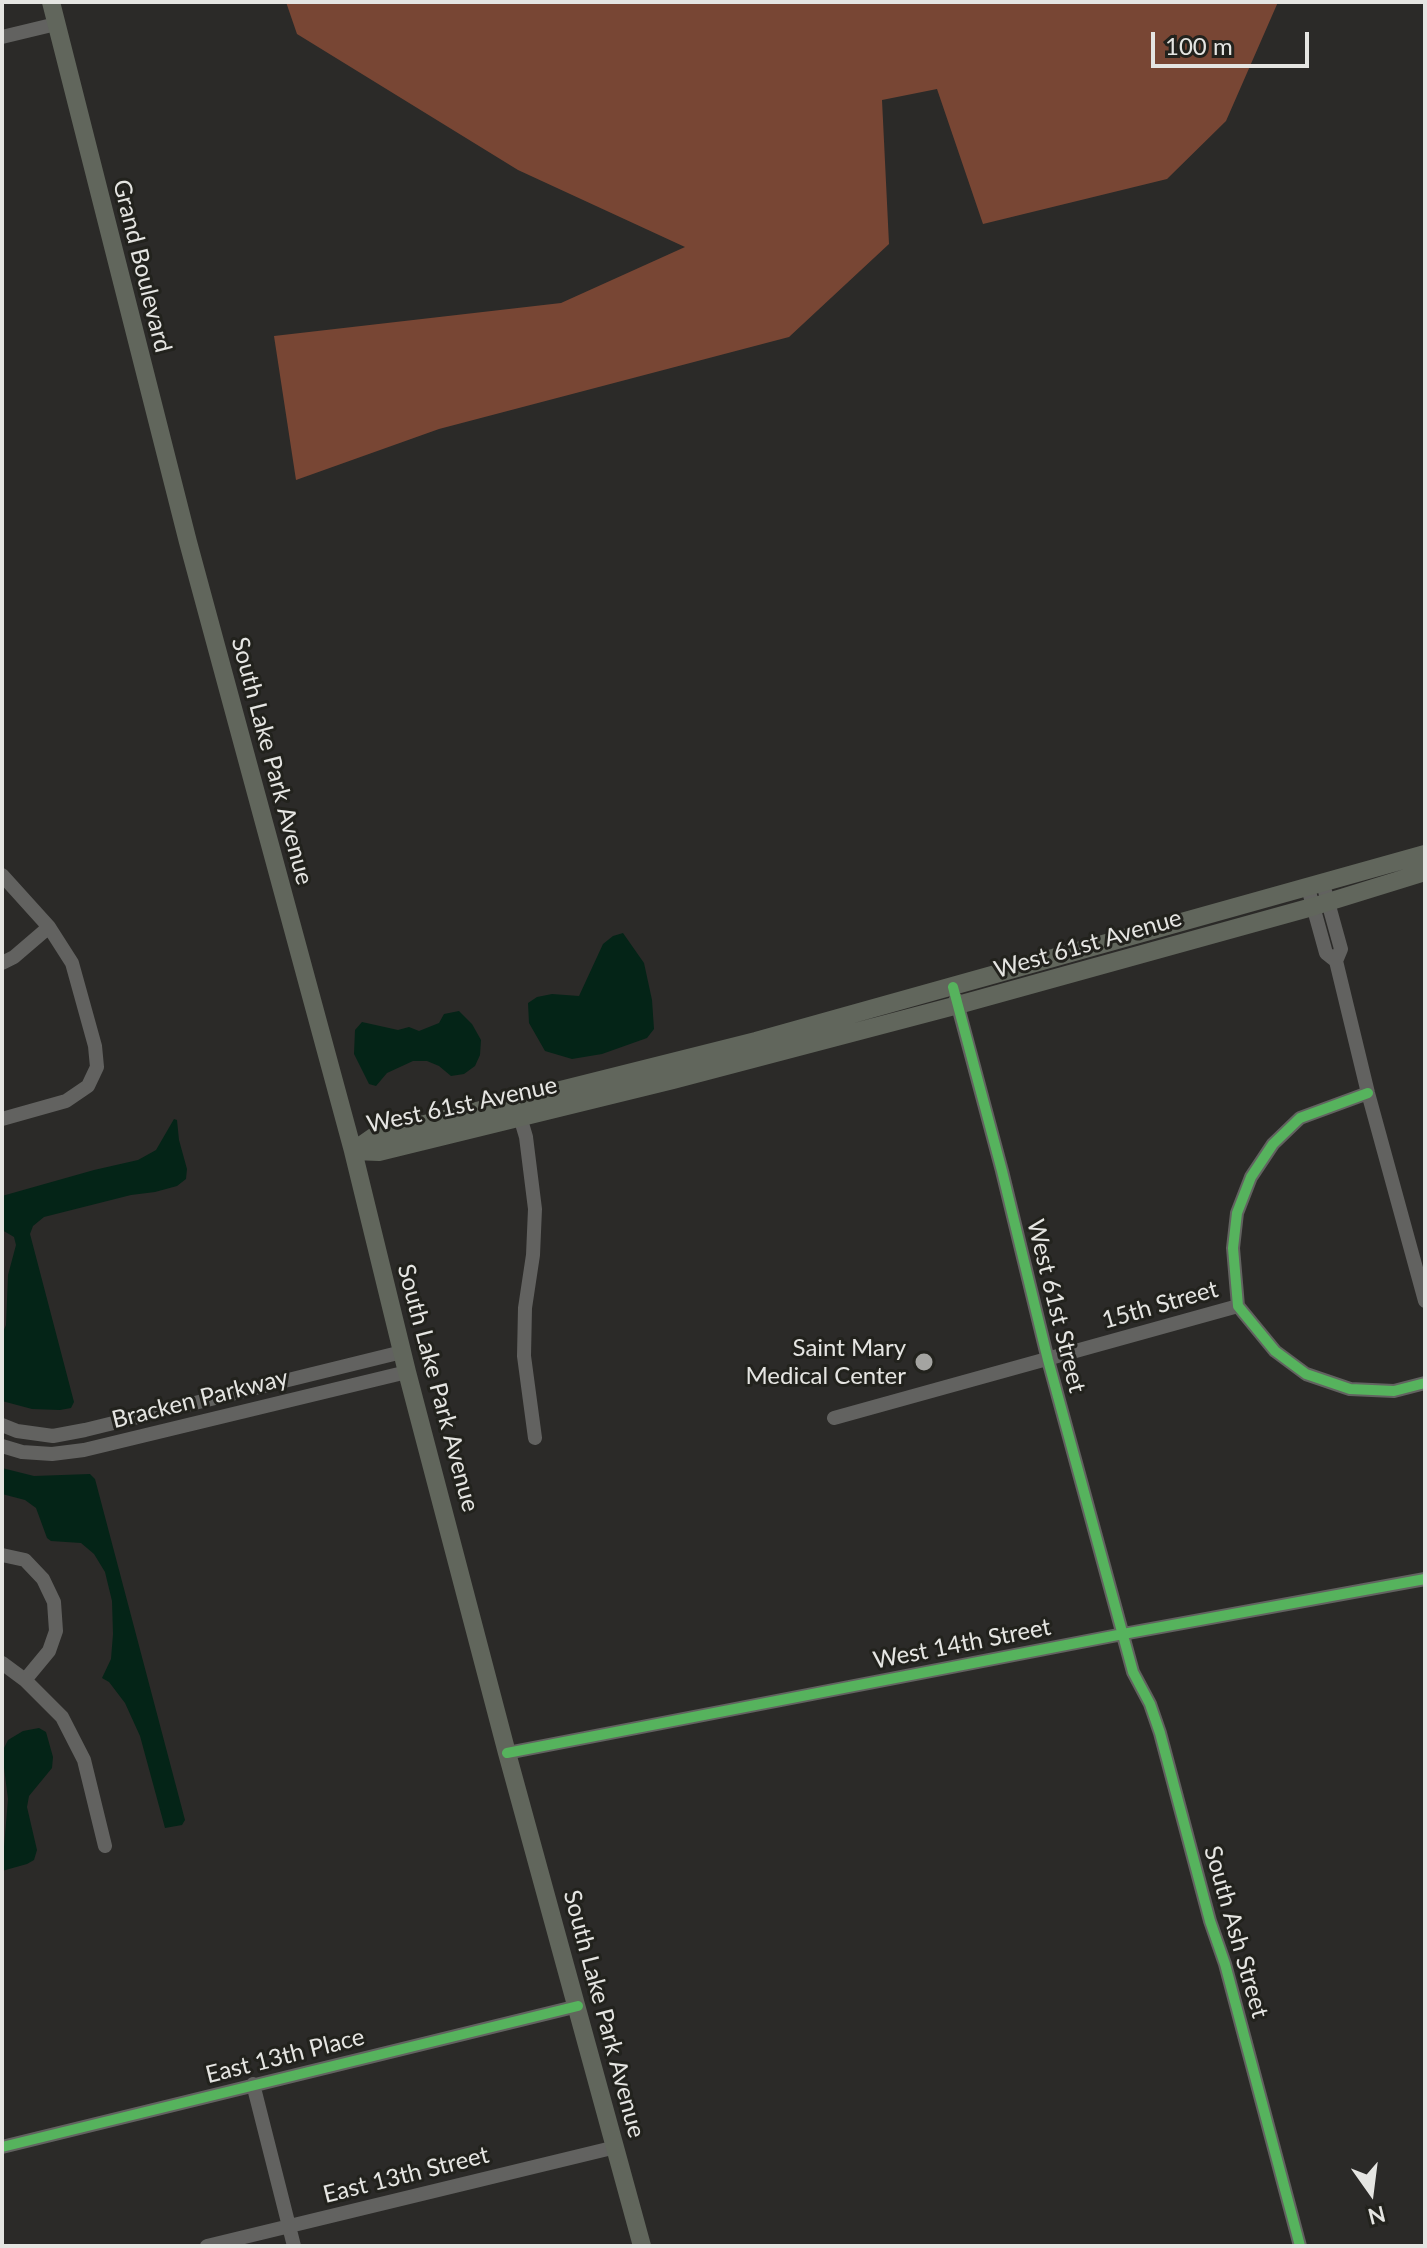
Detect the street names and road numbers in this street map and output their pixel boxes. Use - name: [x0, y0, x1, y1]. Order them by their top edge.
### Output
- street label: Grand Boulevard: [107, 177, 177, 355]
- street label: South Lake Park Avenue: [225, 634, 319, 888]
- street label: West 61st Avenue: [991, 903, 1185, 985]
- street label: West 61st Avenue: [364, 1071, 560, 1139]
- street label: West 61st Street: [1021, 1216, 1091, 1396]
- street label: South Lake Park Avenue: [391, 1261, 485, 1515]
- street label: 15th Street: [1099, 1275, 1221, 1335]
- street label: Bracken Parkway: [109, 1363, 291, 1435]
- street label: West 14th Street: [871, 1613, 1053, 1675]
- street label: South Ash Street: [1198, 1843, 1274, 2021]
- street label: South Lake Park Avenue: [557, 1887, 651, 2141]
- street label: East 13th Place: [203, 2022, 367, 2090]
- street label: East 13th Street: [320, 2140, 492, 2210]

